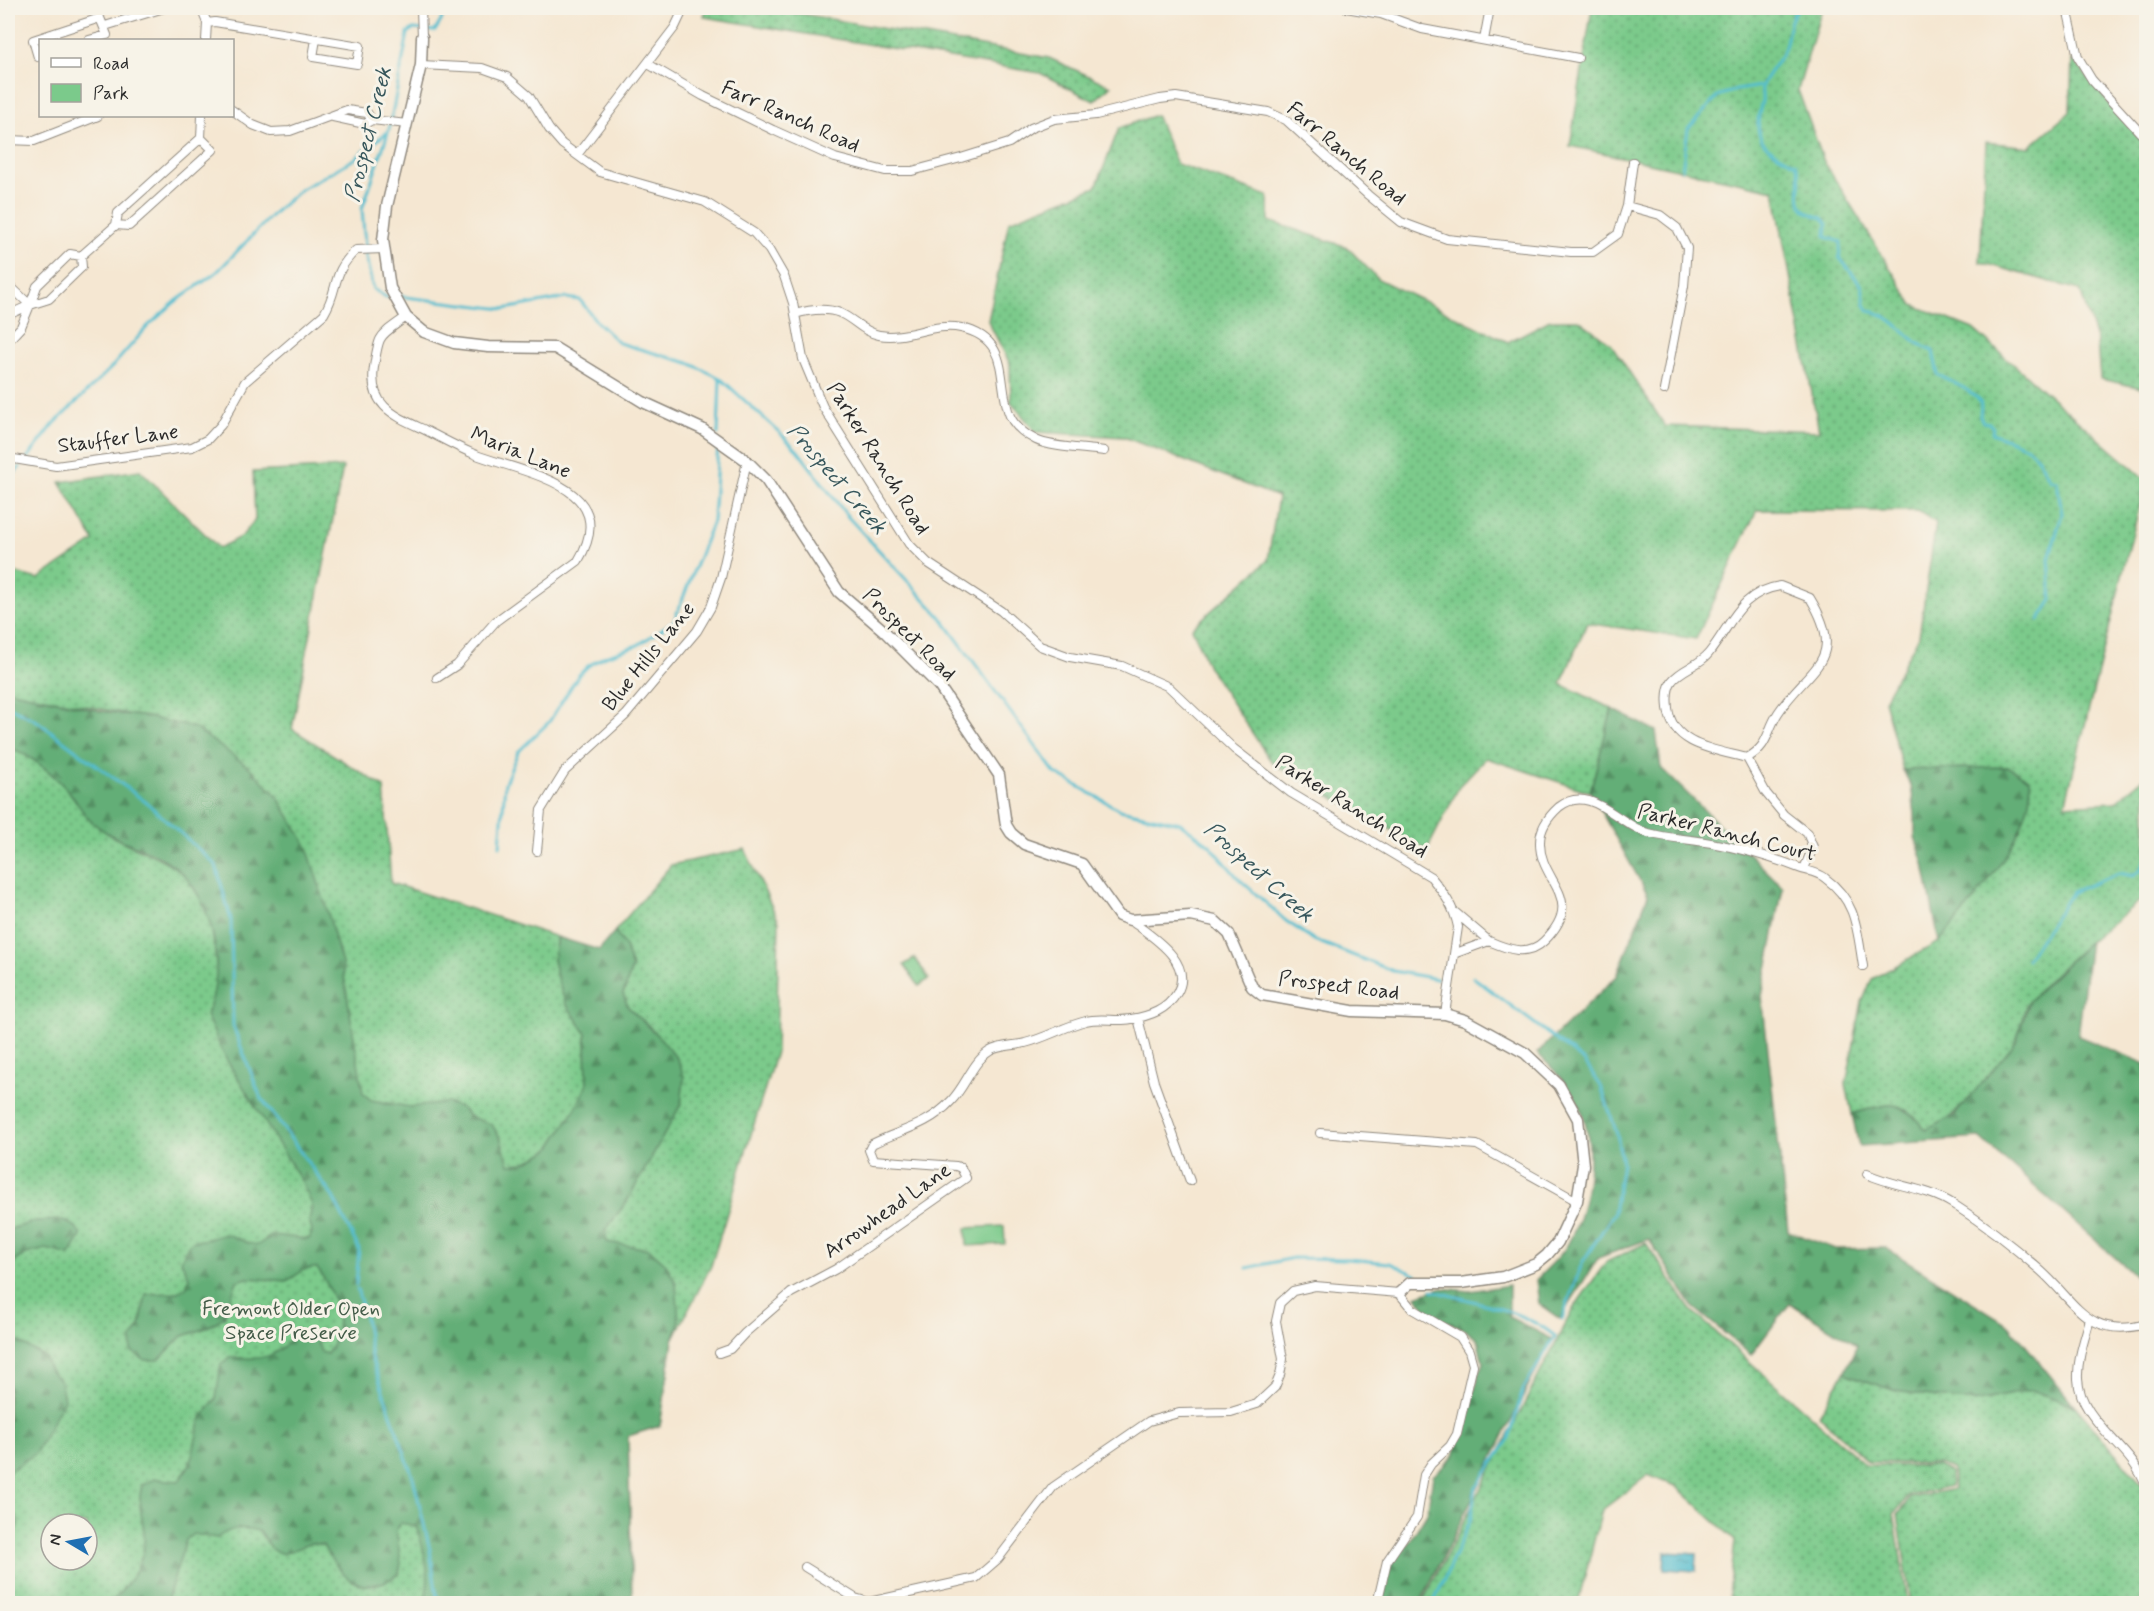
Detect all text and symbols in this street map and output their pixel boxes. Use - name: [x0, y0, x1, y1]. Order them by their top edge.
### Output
- legend: [39, 39, 234, 117]
- text: Road: [93, 52, 129, 76]
- water label: Prospect Creek: [339, 64, 399, 205]
- street label: Farr Ranch Road: [717, 74, 864, 160]
- text: Park: [93, 82, 129, 106]
- street label: Farr Ranch Road: [1280, 95, 1412, 212]
- street label: Parker Ranch Road: [820, 377, 936, 540]
- street label: Stauffer Lane: [56, 418, 180, 460]
- water label: Prospect Creek: [781, 418, 892, 541]
- street label: Maria Lane: [466, 420, 575, 486]
- street label: Prospect Road: [856, 582, 962, 688]
- street label: Blue Hills Lane: [596, 596, 702, 717]
- street label: Parker Ranch Road: [1270, 749, 1433, 865]
- street label: Parker Ranch Court: [1634, 797, 1819, 869]
- water label: Prospect Creek: [1198, 816, 1319, 929]
- street label: Prospect Road: [1277, 965, 1401, 1007]
- street label: Arrowhead Lane: [818, 1156, 957, 1265]
- park label: Fremont Older Open Space Preserve: [202, 1295, 380, 1347]
- north arrow: [39, 1512, 99, 1572]
- text: N: [44, 1533, 67, 1547]

